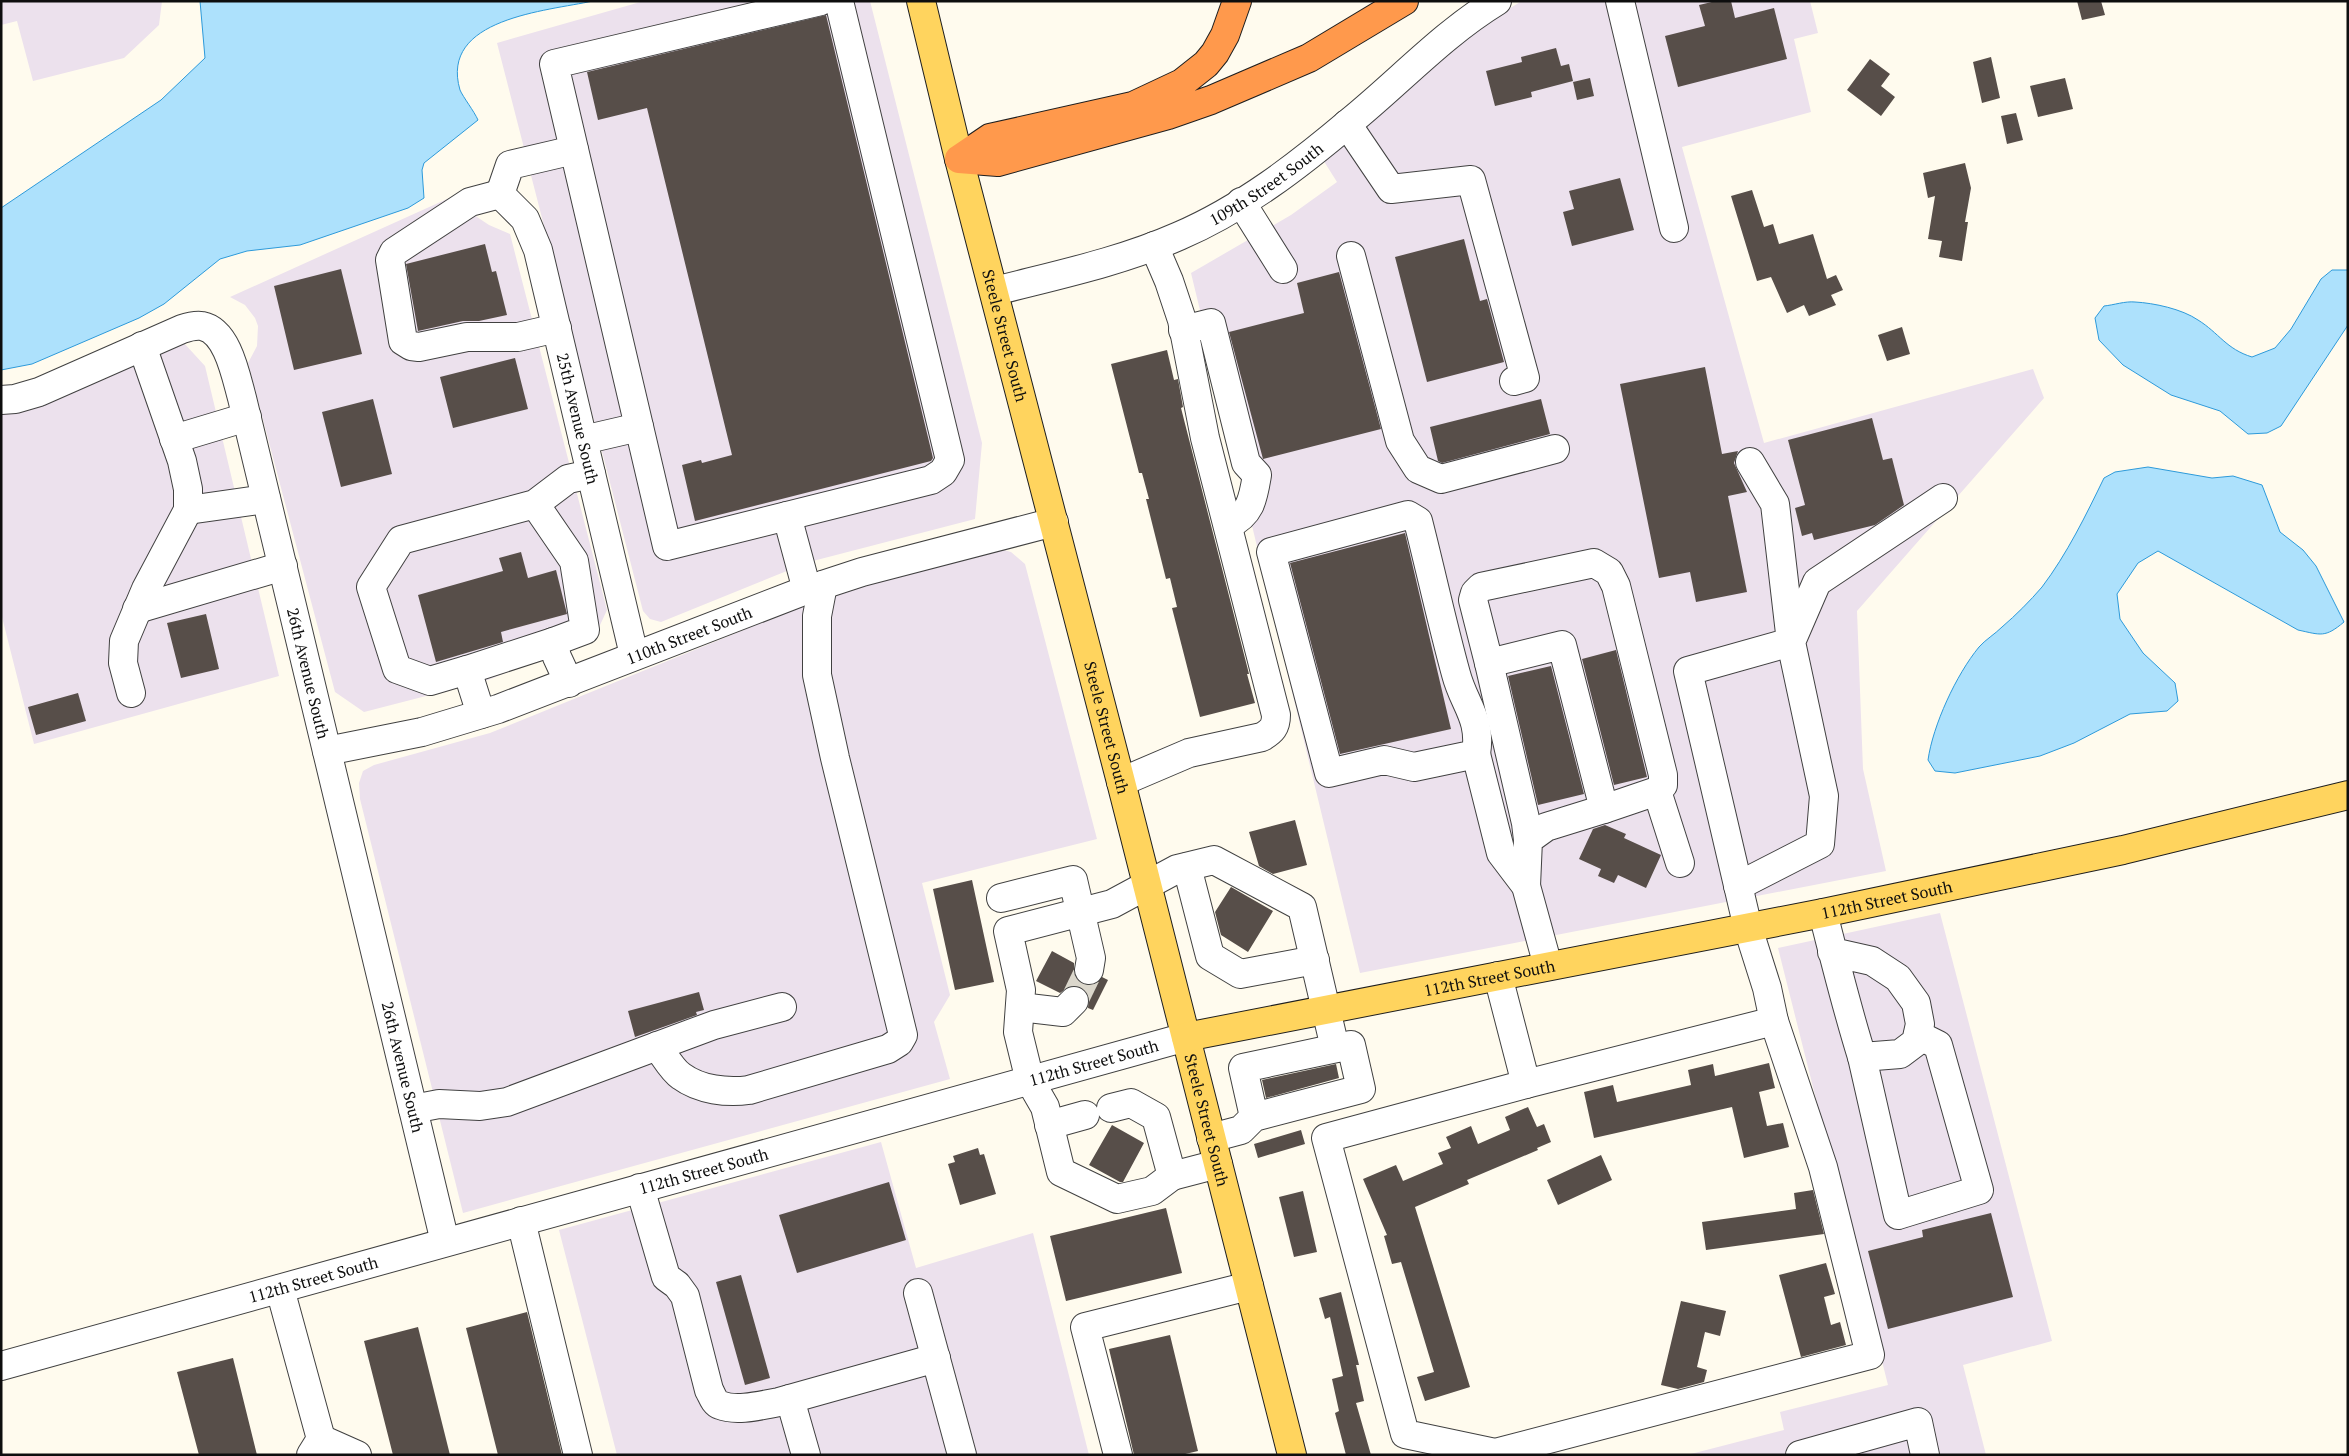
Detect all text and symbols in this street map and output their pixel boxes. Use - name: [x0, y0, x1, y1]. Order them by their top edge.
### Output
- street label: 109th Street South: [1205, 137, 1328, 231]
- street label: Steele Street South: [977, 267, 1033, 405]
- street label: 25th Avenue South: [552, 350, 604, 487]
- street label: 110th Street South: [623, 601, 756, 670]
- street label: 26th Avenue South: [282, 605, 335, 742]
- street label: Steele Street South: [1079, 659, 1135, 797]
- street label: 112th Street South: [1819, 875, 1955, 924]
- street label: 112th Street South: [1422, 954, 1557, 1002]
- street label: 26th Avenue South: [377, 999, 429, 1135]
- street label: 112th Street South: [1026, 1034, 1161, 1091]
- street label: Steele Street South: [1179, 1051, 1234, 1189]
- street label: 112th Street South: [636, 1142, 771, 1199]
- street label: 112th Street South: [246, 1251, 381, 1308]

